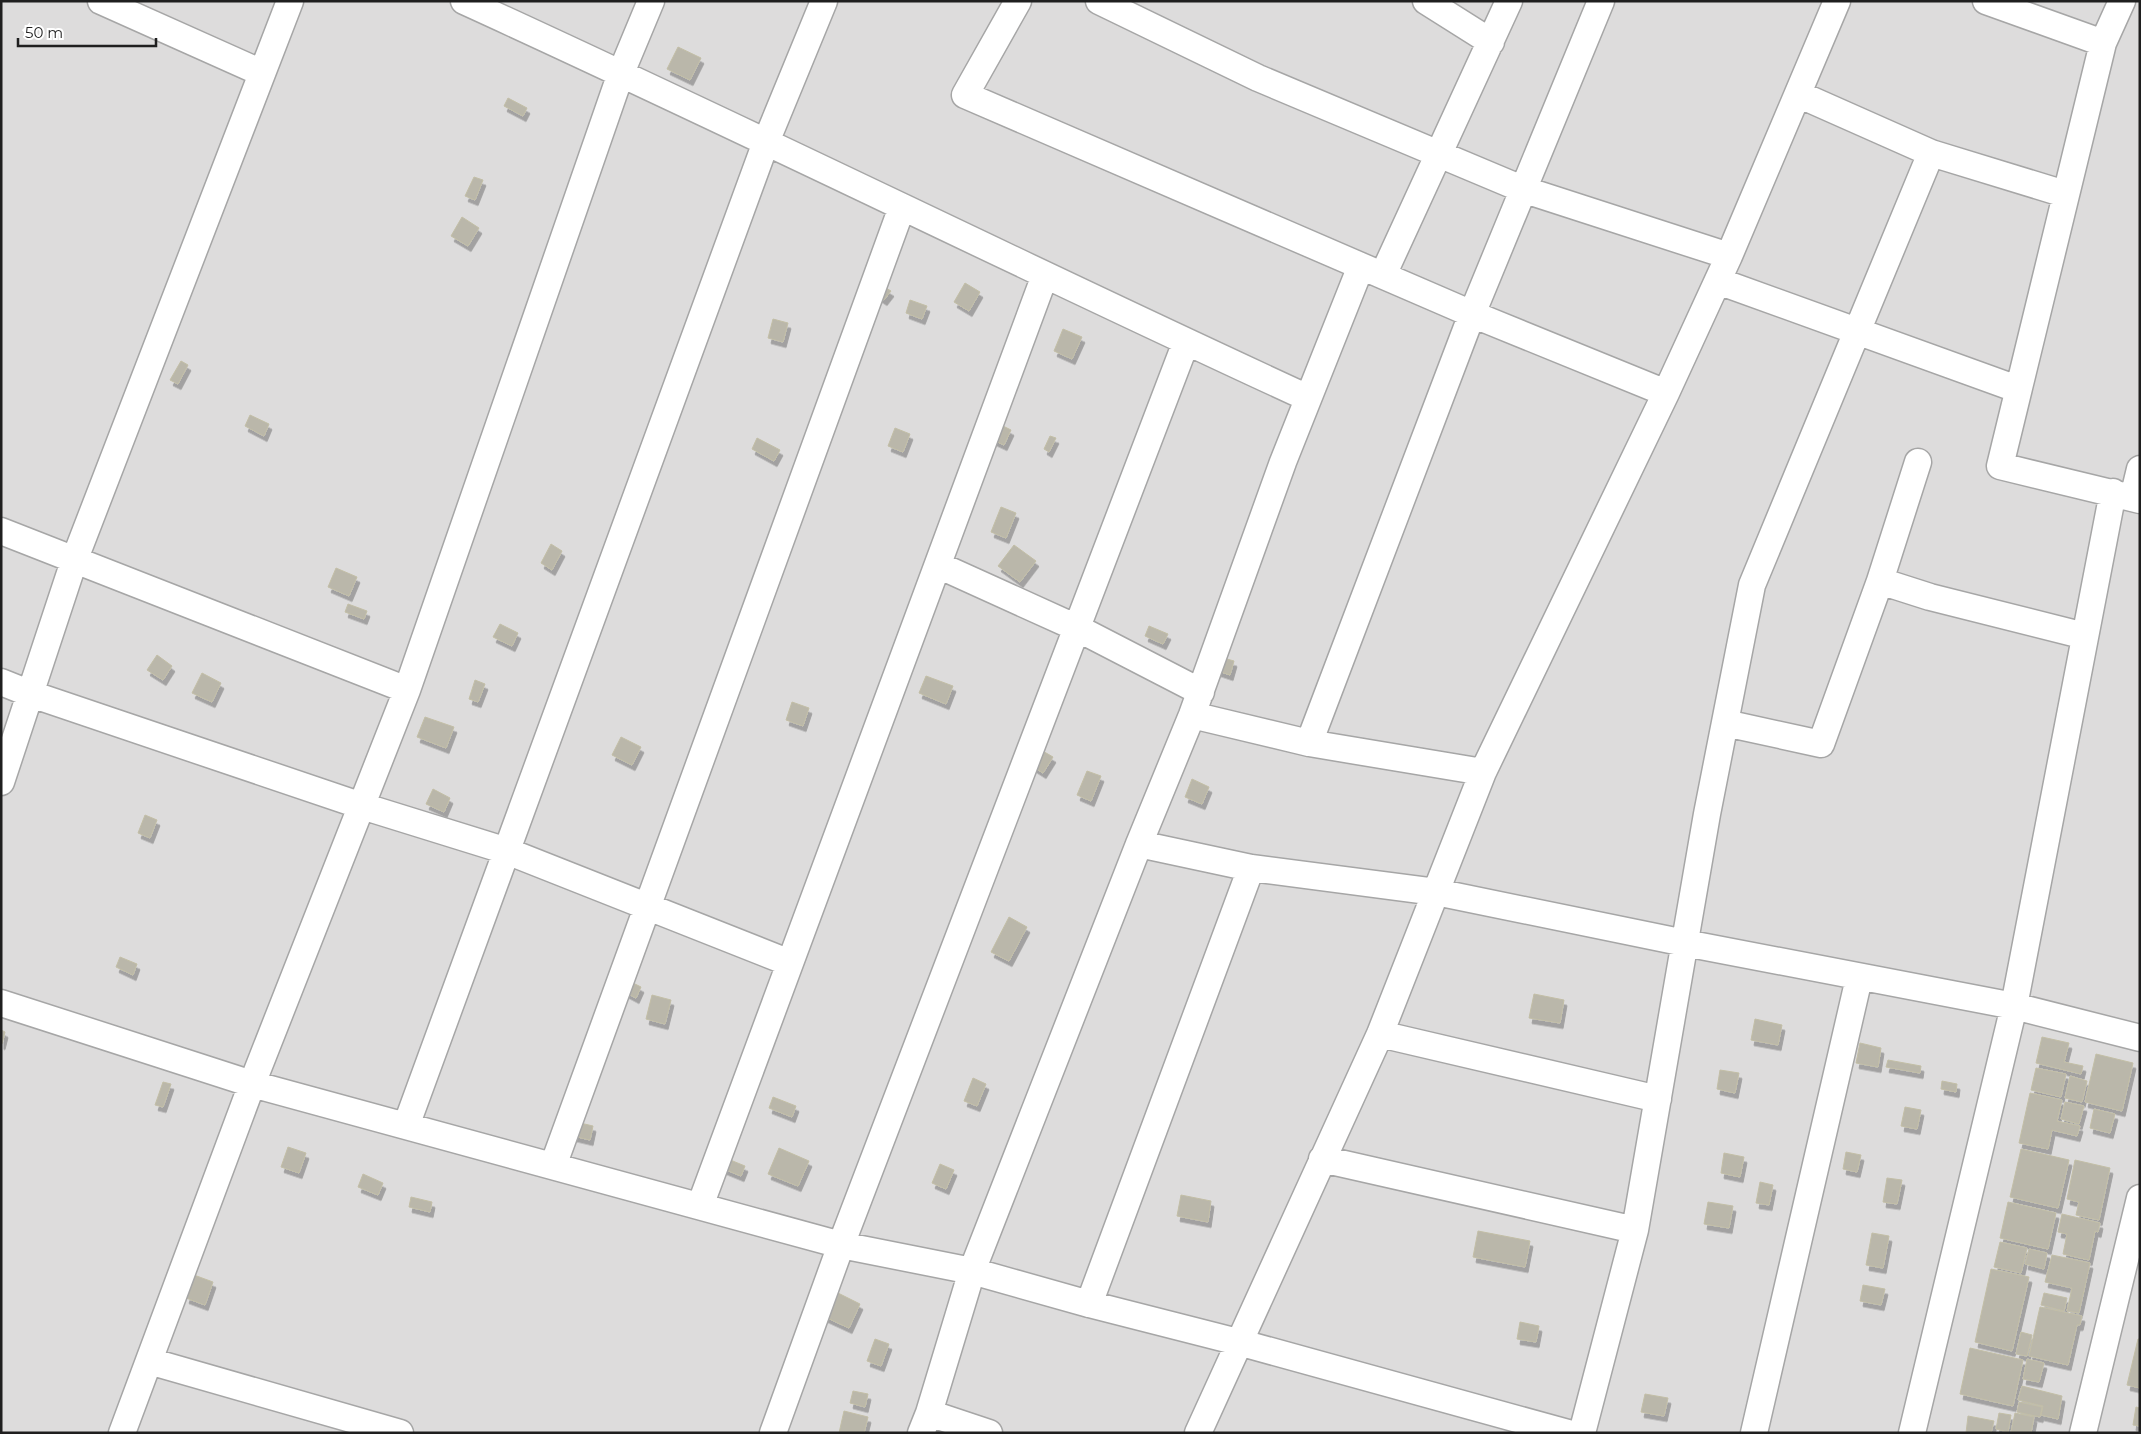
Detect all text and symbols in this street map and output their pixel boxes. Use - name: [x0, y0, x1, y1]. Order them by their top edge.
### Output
- scale bar: [18, 15, 155, 47]
- text: 50 m: [25, 23, 63, 42]

